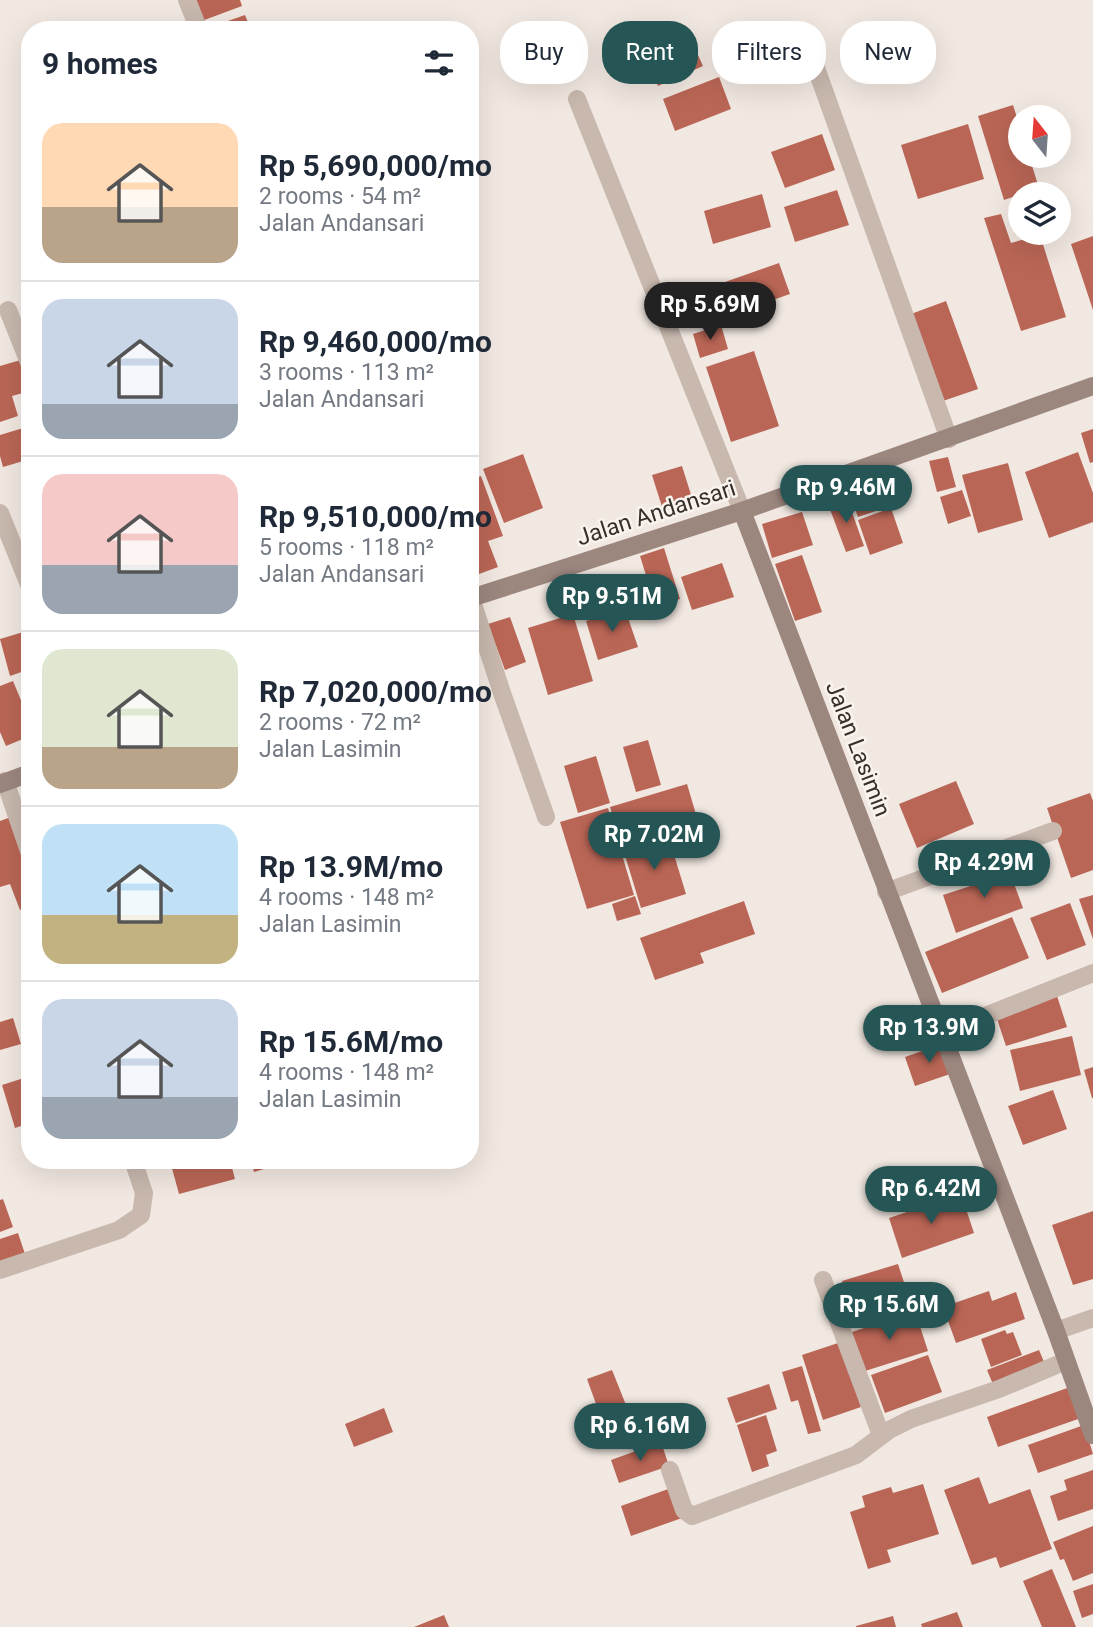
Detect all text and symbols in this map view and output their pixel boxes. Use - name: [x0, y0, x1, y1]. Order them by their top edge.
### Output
- chip: Buy: [500, 21, 588, 84]
- chip: Rent: [602, 21, 698, 84]
- chip: Filters: [712, 21, 826, 84]
- chip: New: [840, 21, 936, 84]
- icon: filters: [420, 44, 458, 82]
- text: 9 homes: [42, 46, 158, 81]
- north arrow: [1008, 105, 1071, 168]
- map controls: [1008, 105, 1071, 245]
- text: Rp 5,690,000/mo: [259, 148, 492, 183]
- icon: home: [98, 151, 182, 235]
- button: layers: [1008, 182, 1071, 245]
- text: 2 rooms · 54 m²: [259, 183, 421, 210]
- text: Jalan Andansari: [259, 210, 424, 237]
- pin: Rp 5.69M: [638, 282, 782, 342]
- text: Rp 5.69M: [660, 291, 760, 318]
- text: Rp 9,460,000/mo: [259, 324, 492, 359]
- icon: home: [98, 327, 182, 411]
- text: 3 rooms · 113 m²: [259, 359, 434, 386]
- text: Jalan Andansari: [259, 386, 424, 413]
- pin: Rp 9.46M: [774, 466, 918, 525]
- text: Rp 9.46M: [796, 474, 896, 501]
- street label: Jalan Andansari: [573, 475, 739, 551]
- text: Rp 9,510,000/mo: [259, 499, 492, 534]
- icon: home: [98, 502, 182, 586]
- text: 5 rooms · 118 m²: [259, 534, 434, 561]
- text: Jalan Andansari: [259, 561, 424, 588]
- pin: Rp 9.51M: [540, 574, 684, 634]
- text: Rp 9.51M: [562, 583, 662, 610]
- text: Rp 7,020,000/mo: [259, 674, 492, 709]
- icon: home: [98, 677, 182, 761]
- street label: Jalan Lasimin: [820, 678, 896, 820]
- text: 2 rooms · 72 m²: [259, 709, 421, 736]
- text: Jalan Lasimin: [259, 736, 402, 763]
- pin: Rp 7.02M: [582, 812, 726, 872]
- text: Rp 7.02M: [604, 821, 704, 848]
- pin: Rp 4.29M: [912, 841, 1056, 900]
- text: Rp 13.9M/mo: [259, 849, 443, 884]
- text: Rp 4.29M: [934, 849, 1034, 876]
- icon: home: [98, 852, 182, 936]
- text: 4 rooms · 148 m²: [259, 884, 434, 911]
- text: Jalan Lasimin: [259, 911, 402, 938]
- pin: Rp 13.9M: [857, 1006, 1001, 1065]
- text: Rp 13.9M: [879, 1014, 979, 1041]
- text: Rp 15.6M/mo: [259, 1024, 443, 1059]
- icon: home: [98, 1027, 182, 1111]
- text: 4 rooms · 148 m²: [259, 1059, 434, 1086]
- text: Jalan Lasimin: [259, 1086, 402, 1113]
- pin: Rp 6.42M: [859, 1166, 1003, 1226]
- text: Rp 6.42M: [881, 1175, 981, 1202]
- pin: Rp 15.6M: [817, 1282, 961, 1342]
- text: Rp 15.6M: [839, 1291, 939, 1318]
- pin: Rp 6.16M: [568, 1404, 712, 1463]
- text: Rp 6.16M: [590, 1412, 690, 1439]

